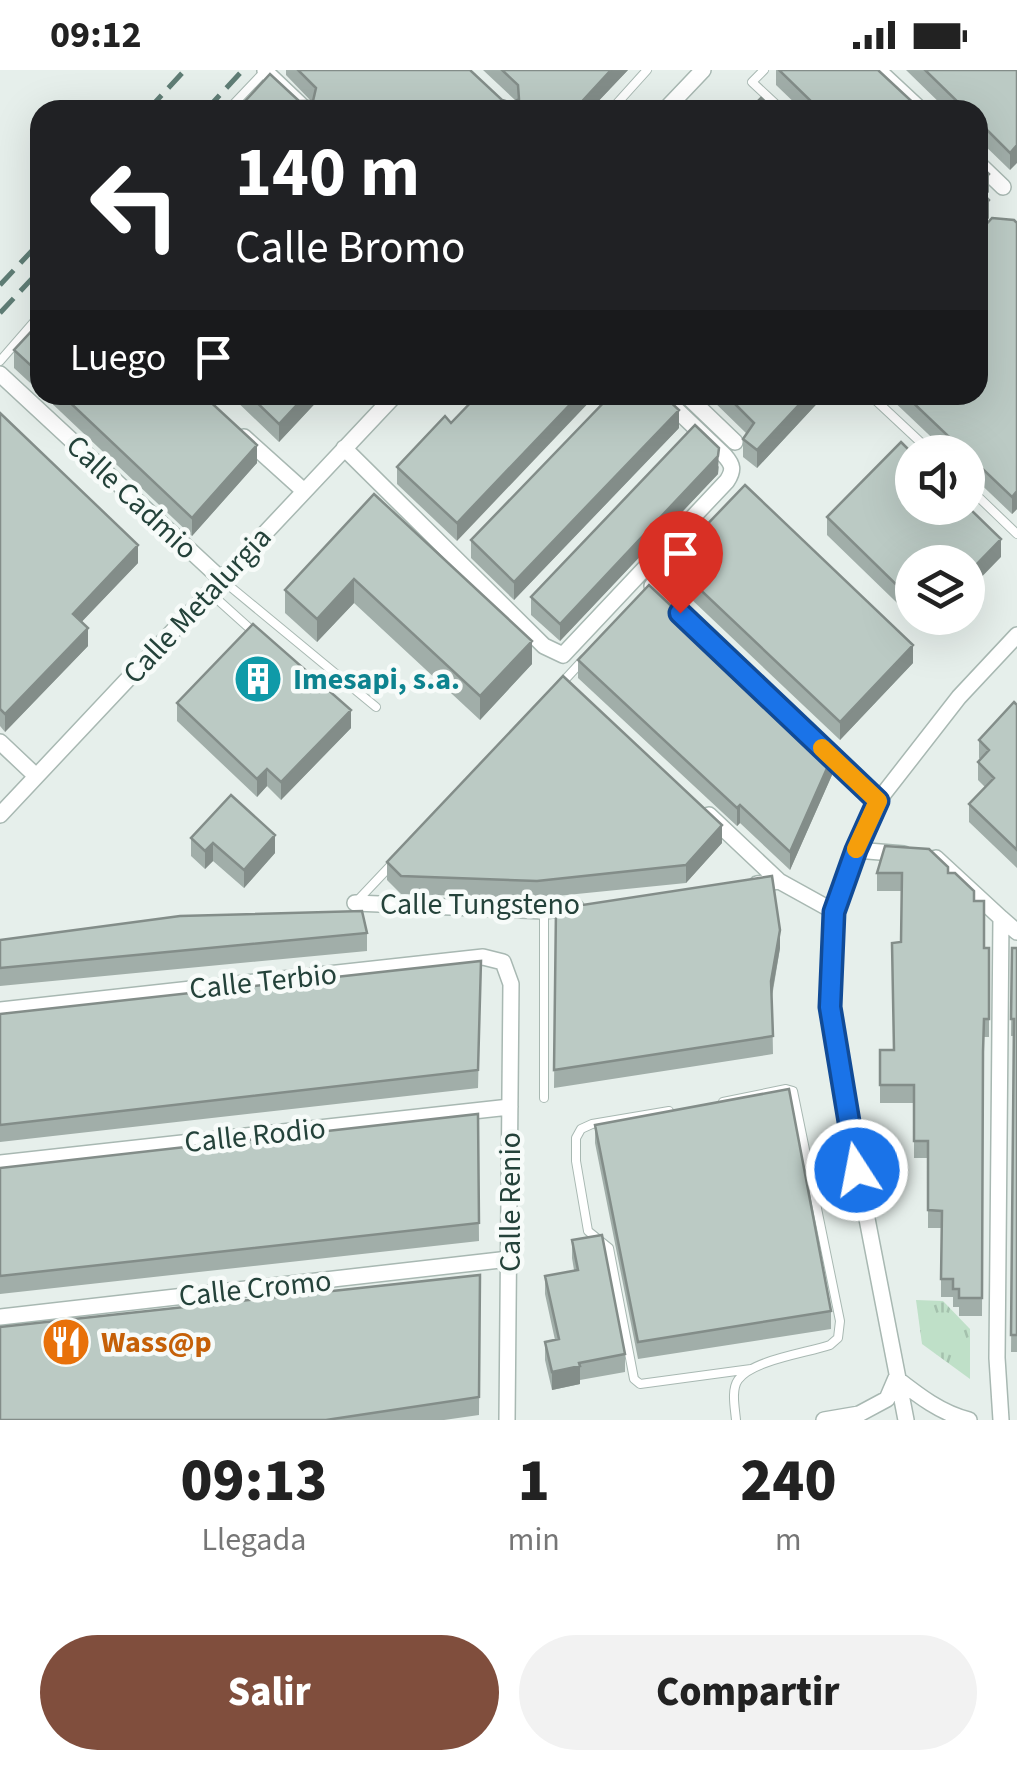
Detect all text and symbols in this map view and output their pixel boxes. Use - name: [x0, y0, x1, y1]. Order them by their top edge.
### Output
- text: 09:12: [50, 8, 142, 62]
- text: 140 m: [235, 123, 420, 223]
- icon: left: [70, 140, 200, 270]
- text: Calle Bromo: [235, 216, 465, 280]
- icon: arrive: [186, 330, 241, 385]
- text: Luego: [70, 331, 166, 385]
- street label: Calle Cadmio: [56, 425, 207, 570]
- map controls: [895, 435, 985, 635]
- button: sound: [895, 435, 985, 525]
- pin: [638, 511, 723, 614]
- street label: Calle Metalurgia: [113, 517, 282, 694]
- icon: arrive: [653, 526, 708, 581]
- button: layers: [895, 545, 985, 635]
- building icon: Imesapi, s.a.: [232, 653, 284, 705]
- place label: Imesapi, s.a.: [293, 658, 460, 701]
- street label: Calle Tungsteno: [380, 883, 580, 926]
- street label: Calle Terbio: [187, 952, 339, 1011]
- street label: Calle Rodio: [182, 1107, 328, 1164]
- position arrow: [805, 1118, 909, 1222]
- street label: Calle Renio: [489, 1132, 532, 1272]
- street label: Calle Cromo: [177, 1259, 333, 1318]
- restaurant icon: Wass@p: [40, 1316, 92, 1368]
- place label: Wass@p: [101, 1321, 212, 1364]
- text: 09:13: [181, 1439, 327, 1524]
- text: 1: [518, 1439, 550, 1524]
- text: 240: [740, 1439, 836, 1524]
- text: Llegada: [201, 1517, 306, 1563]
- text: min: [508, 1517, 560, 1563]
- text: m: [775, 1517, 802, 1563]
- button: Salir: [40, 1635, 499, 1750]
- button: Compartir: [519, 1635, 977, 1750]

